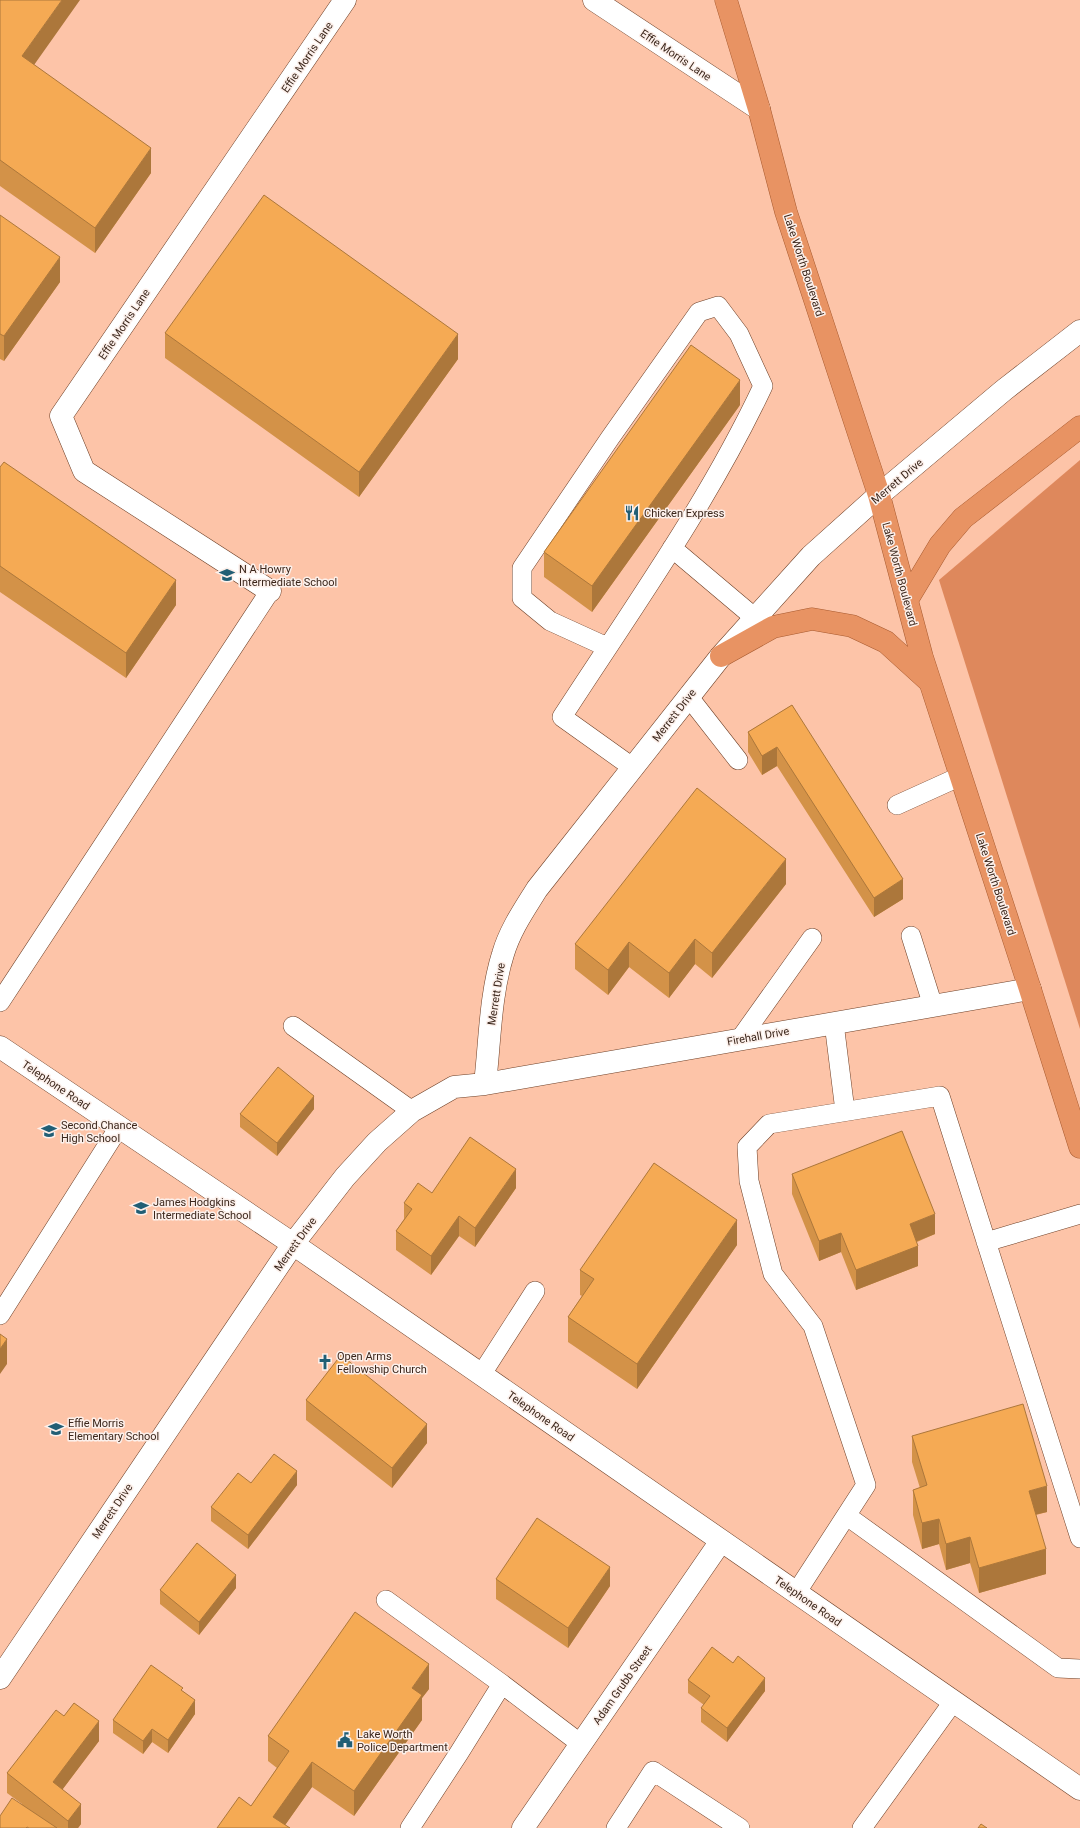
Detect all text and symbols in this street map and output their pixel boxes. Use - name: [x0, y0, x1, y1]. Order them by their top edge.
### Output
- street label: Effie Morris Lane: [279, 19, 336, 95]
- street label: Effie Morris Lane: [638, 27, 714, 84]
- street label: Lake Worth Boulevard: [781, 212, 826, 318]
- street label: Effie Morris Lane: [96, 286, 153, 362]
- street label: Merrett Drive: [869, 456, 926, 507]
- restaurant icon: Chicken Express: [623, 504, 641, 522]
- place label: Chicken Express: [644, 507, 725, 520]
- street label: Lake Worth Boulevard: [879, 521, 920, 627]
- place label: N A Howry Intermediate School: [239, 563, 337, 589]
- school or university icon: N A Howry Intermediate School: [218, 566, 236, 584]
- street label: Merrett Drive: [650, 686, 699, 744]
- street label: Lake Worth Boulevard: [973, 831, 1018, 937]
- street label: Merrett Drive: [485, 962, 508, 1026]
- street label: Firehall Drive: [726, 1025, 790, 1048]
- street label: Telephone Road: [19, 1058, 92, 1113]
- place label: Second Chance High School: [61, 1119, 137, 1145]
- school or university icon: Second Chance High School: [40, 1122, 58, 1140]
- place label: James Hodgkins Intermediate School: [153, 1196, 251, 1222]
- school or university icon: James Hodgkins Intermediate School: [132, 1199, 150, 1217]
- street label: Merrett Drive: [272, 1215, 319, 1274]
- place label: Open Arms Fellowship Church: [337, 1350, 427, 1376]
- church icon: Open Arms Fellowship Church: [316, 1353, 334, 1371]
- street label: Telephone Road: [505, 1388, 577, 1444]
- place label: Effie Morris Elementary School: [68, 1417, 159, 1443]
- school or university icon: Effie Morris Elementary School: [47, 1420, 65, 1438]
- street label: Merrett Drive: [89, 1481, 136, 1541]
- street label: Telephone Road: [772, 1573, 844, 1629]
- street label: Adam Grubb Street: [590, 1643, 655, 1727]
- place label: Lake Worth Police Department: [357, 1728, 448, 1754]
- public building icon: Lake Worth Police Department: [336, 1731, 354, 1749]

